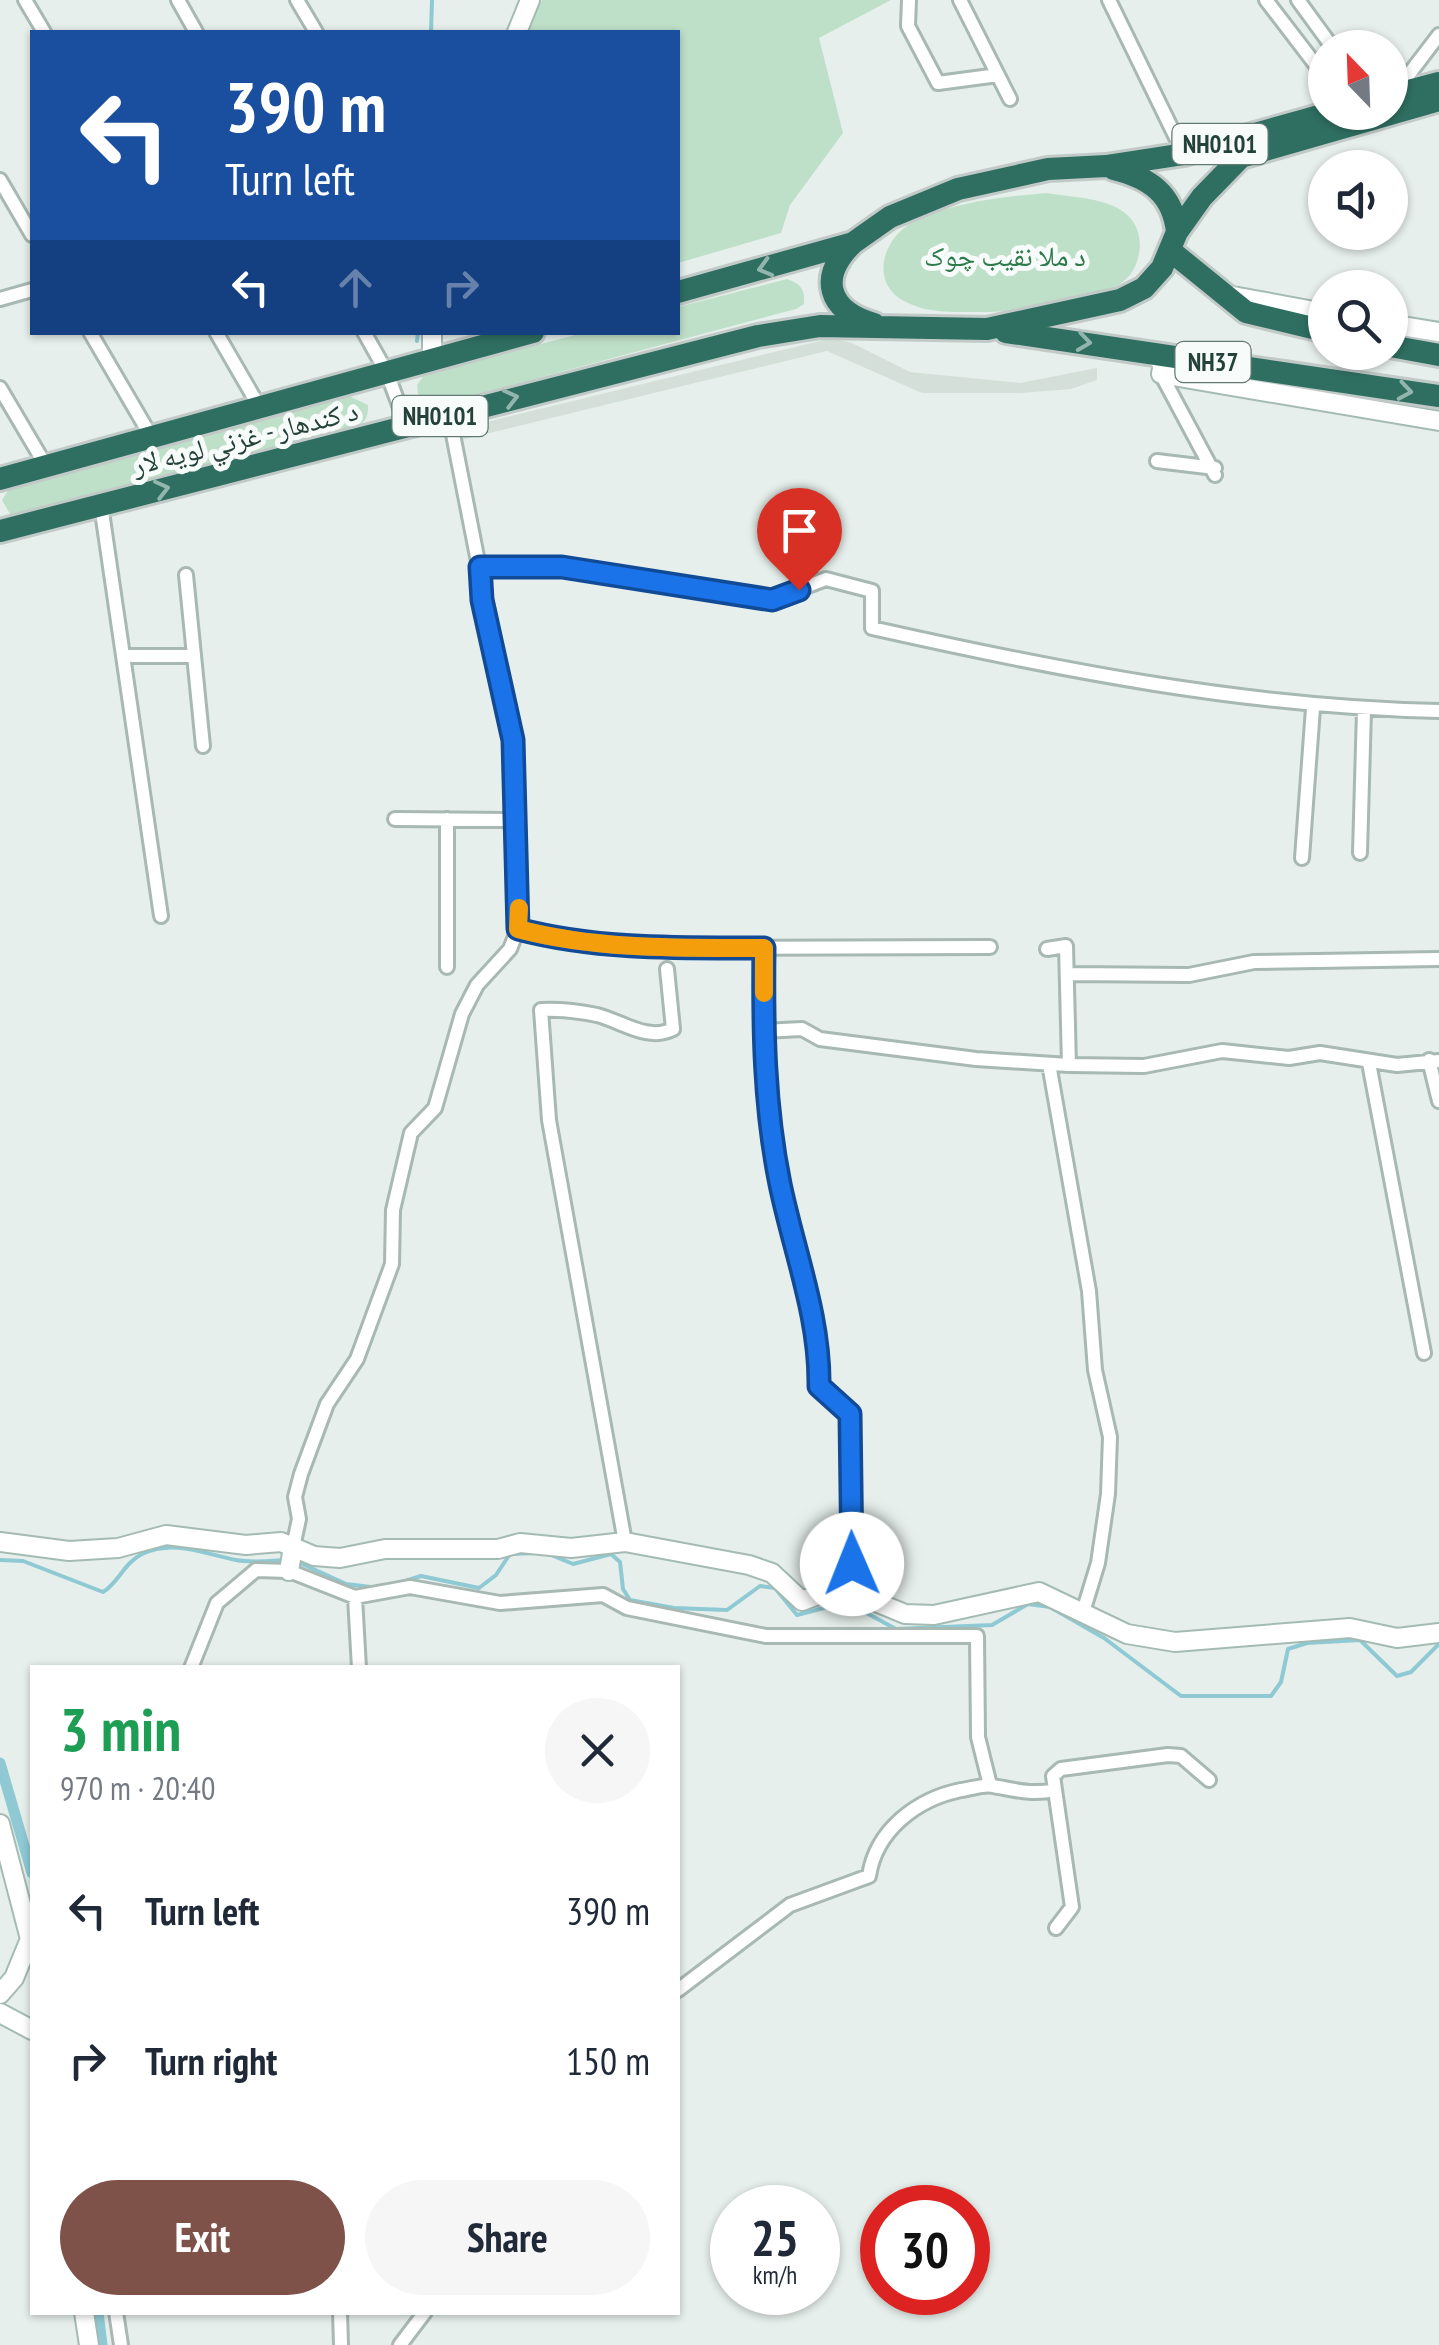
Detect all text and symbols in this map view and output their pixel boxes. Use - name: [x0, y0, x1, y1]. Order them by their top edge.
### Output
- north arrow: [1308, 30, 1408, 130]
- map controls: [1308, 30, 1408, 370]
- text: 390 m: [225, 61, 386, 151]
- icon: left: [60, 70, 190, 200]
- road number: NH0101: [1172, 124, 1268, 164]
- text: Turn left: [225, 149, 355, 207]
- button: sound: [1308, 150, 1408, 250]
- park label: د ملا نقيب چوک: [924, 237, 1086, 274]
- one-way arrow: [757, 256, 774, 277]
- icon: left: [223, 260, 278, 315]
- icon: ahead: [328, 260, 383, 315]
- icon: right: [433, 260, 488, 315]
- button: search: [1308, 270, 1408, 370]
- one-way arrow: [1076, 331, 1092, 352]
- road number: NH37: [1176, 342, 1250, 382]
- one-way arrow: [1397, 379, 1414, 400]
- one-way arrow: [502, 389, 519, 410]
- street label: د کندهار - غزني لويه لار: [127, 391, 363, 488]
- road number: NH0101: [392, 396, 488, 436]
- one-way arrow: [153, 480, 170, 501]
- pin: [757, 488, 842, 591]
- icon: arrive: [772, 503, 827, 558]
- position arrow: [800, 1512, 904, 1616]
- text: 3 min: [60, 1690, 181, 1768]
- button: close: [545, 1698, 650, 1803]
- text: 970 m · 20:40: [60, 1767, 215, 1809]
- icon: left: [60, 1883, 115, 1938]
- text: Turn left: [145, 1886, 259, 1935]
- text: 390 m: [566, 1886, 650, 1935]
- icon: right: [60, 2033, 115, 2088]
- text: Turn right: [145, 2036, 277, 2085]
- text: 150 m: [566, 2036, 650, 2085]
- button: Exit: [60, 2180, 345, 2295]
- button: Share: [365, 2180, 650, 2295]
- speed limit sign: 30: [860, 2185, 990, 2315]
- text: 25: [751, 2205, 799, 2270]
- text: km/h: [753, 2259, 797, 2291]

